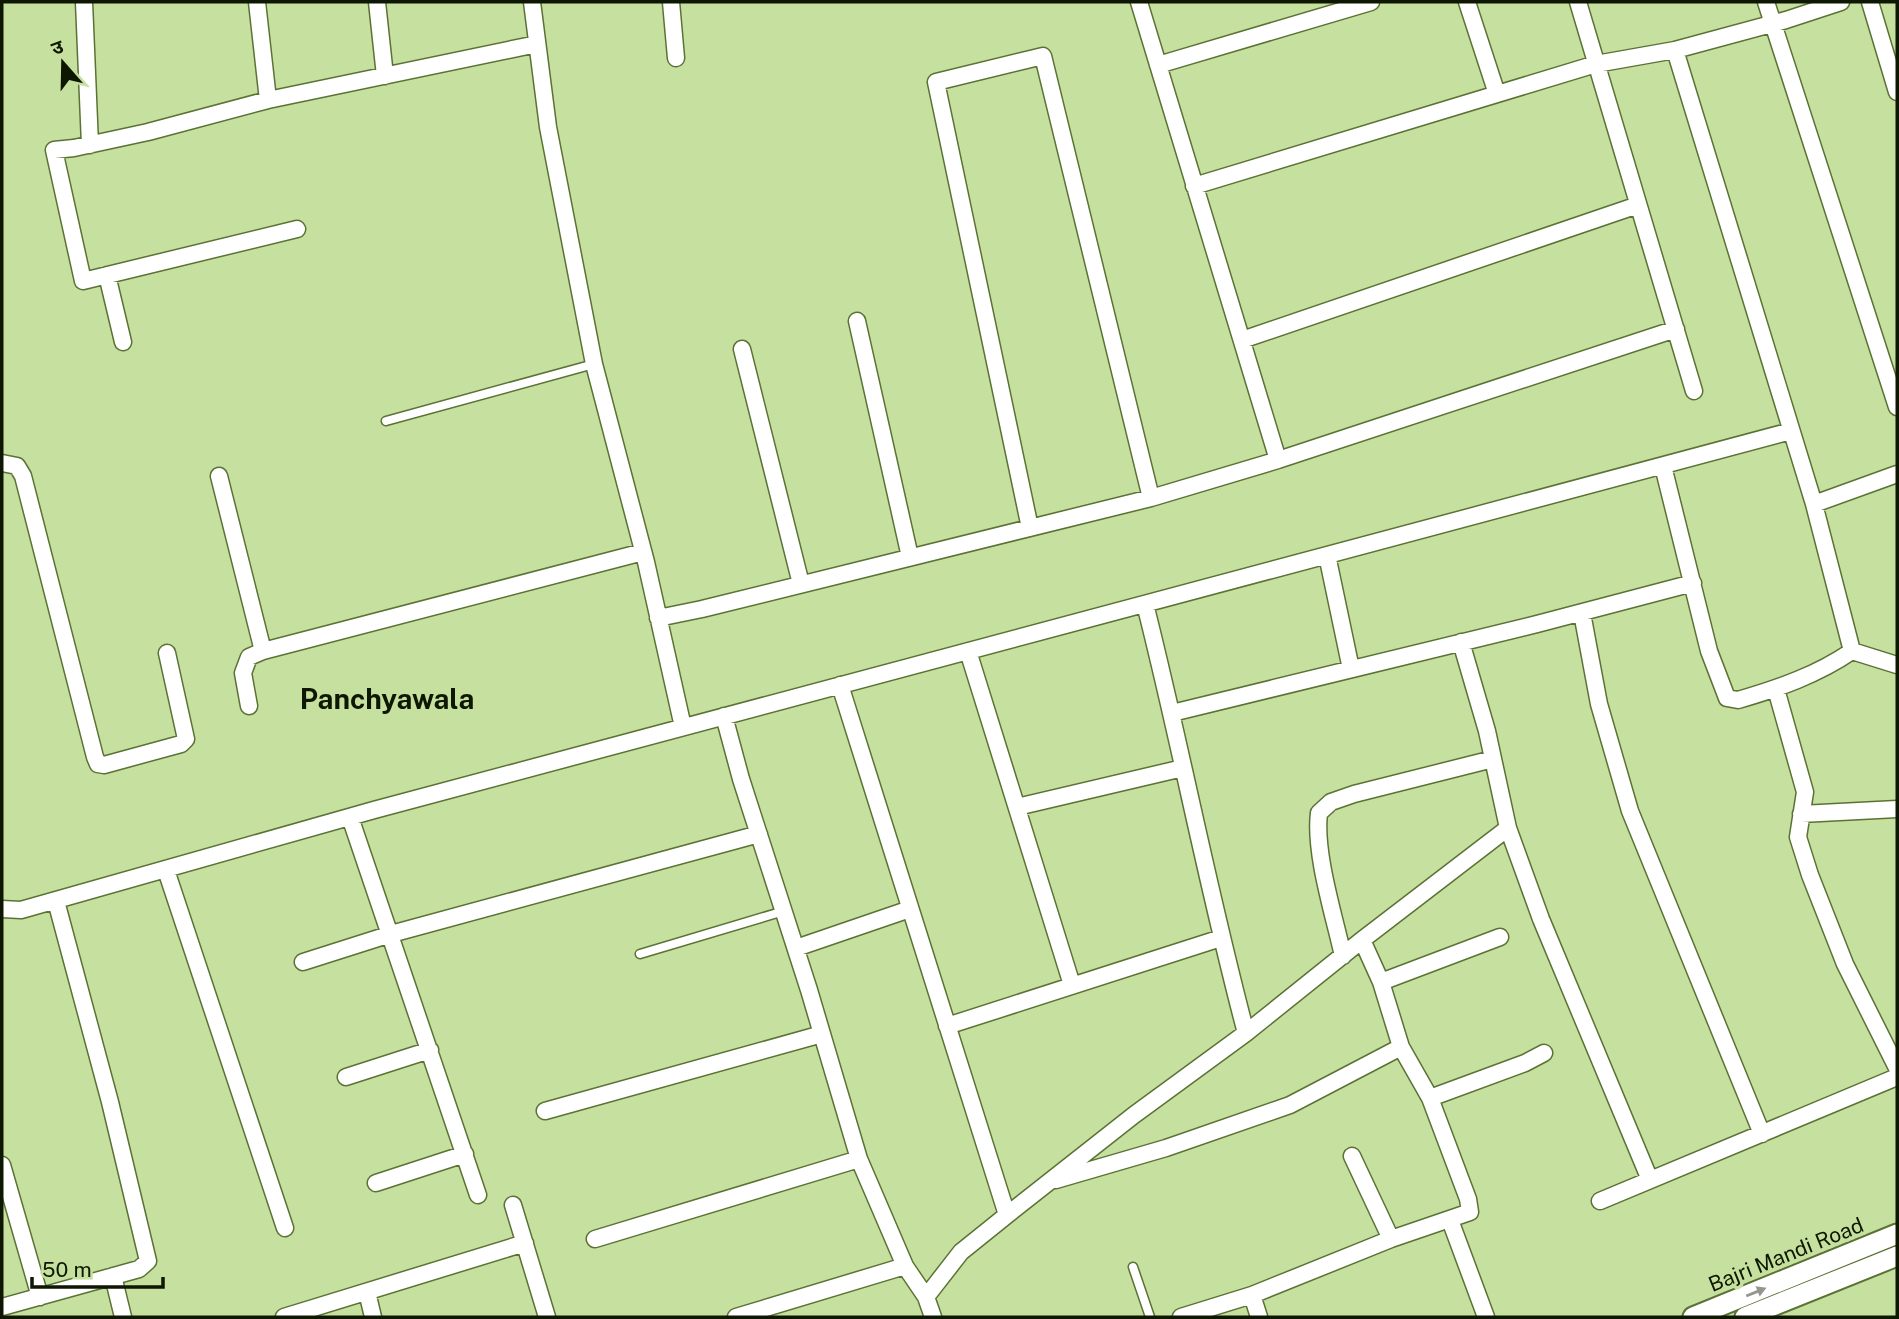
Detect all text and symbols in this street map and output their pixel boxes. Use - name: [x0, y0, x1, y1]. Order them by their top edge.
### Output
- north arrow: [28, 28, 98, 98]
- text: उ: [48, 34, 67, 59]
- district label: Panchyawala: [300, 682, 474, 715]
- street label: Bajri Mandi Road: [1705, 1212, 1867, 1297]
- scale bar: [32, 1246, 163, 1290]
- text: 50 m: [42, 1257, 92, 1282]
- one-way arrow: [1746, 1286, 1767, 1297]

